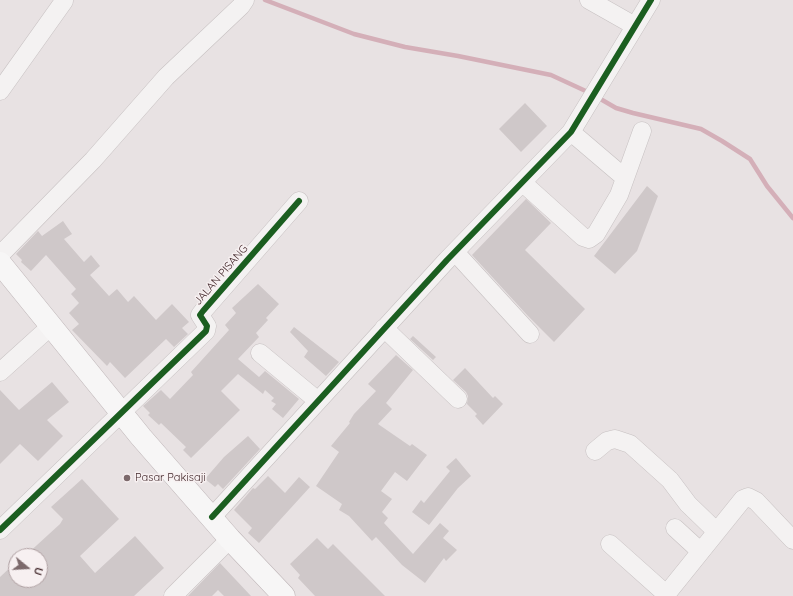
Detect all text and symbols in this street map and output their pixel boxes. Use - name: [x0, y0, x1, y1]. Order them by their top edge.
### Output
- street label: JALAN PISANG: [191, 242, 251, 308]
- place label: Pasar Pakisaji: [135, 471, 206, 485]
- marker: Pasar Pakisaji: [122, 473, 132, 483]
- north arrow: [8, 548, 48, 588]
- text: U: [31, 566, 46, 577]

